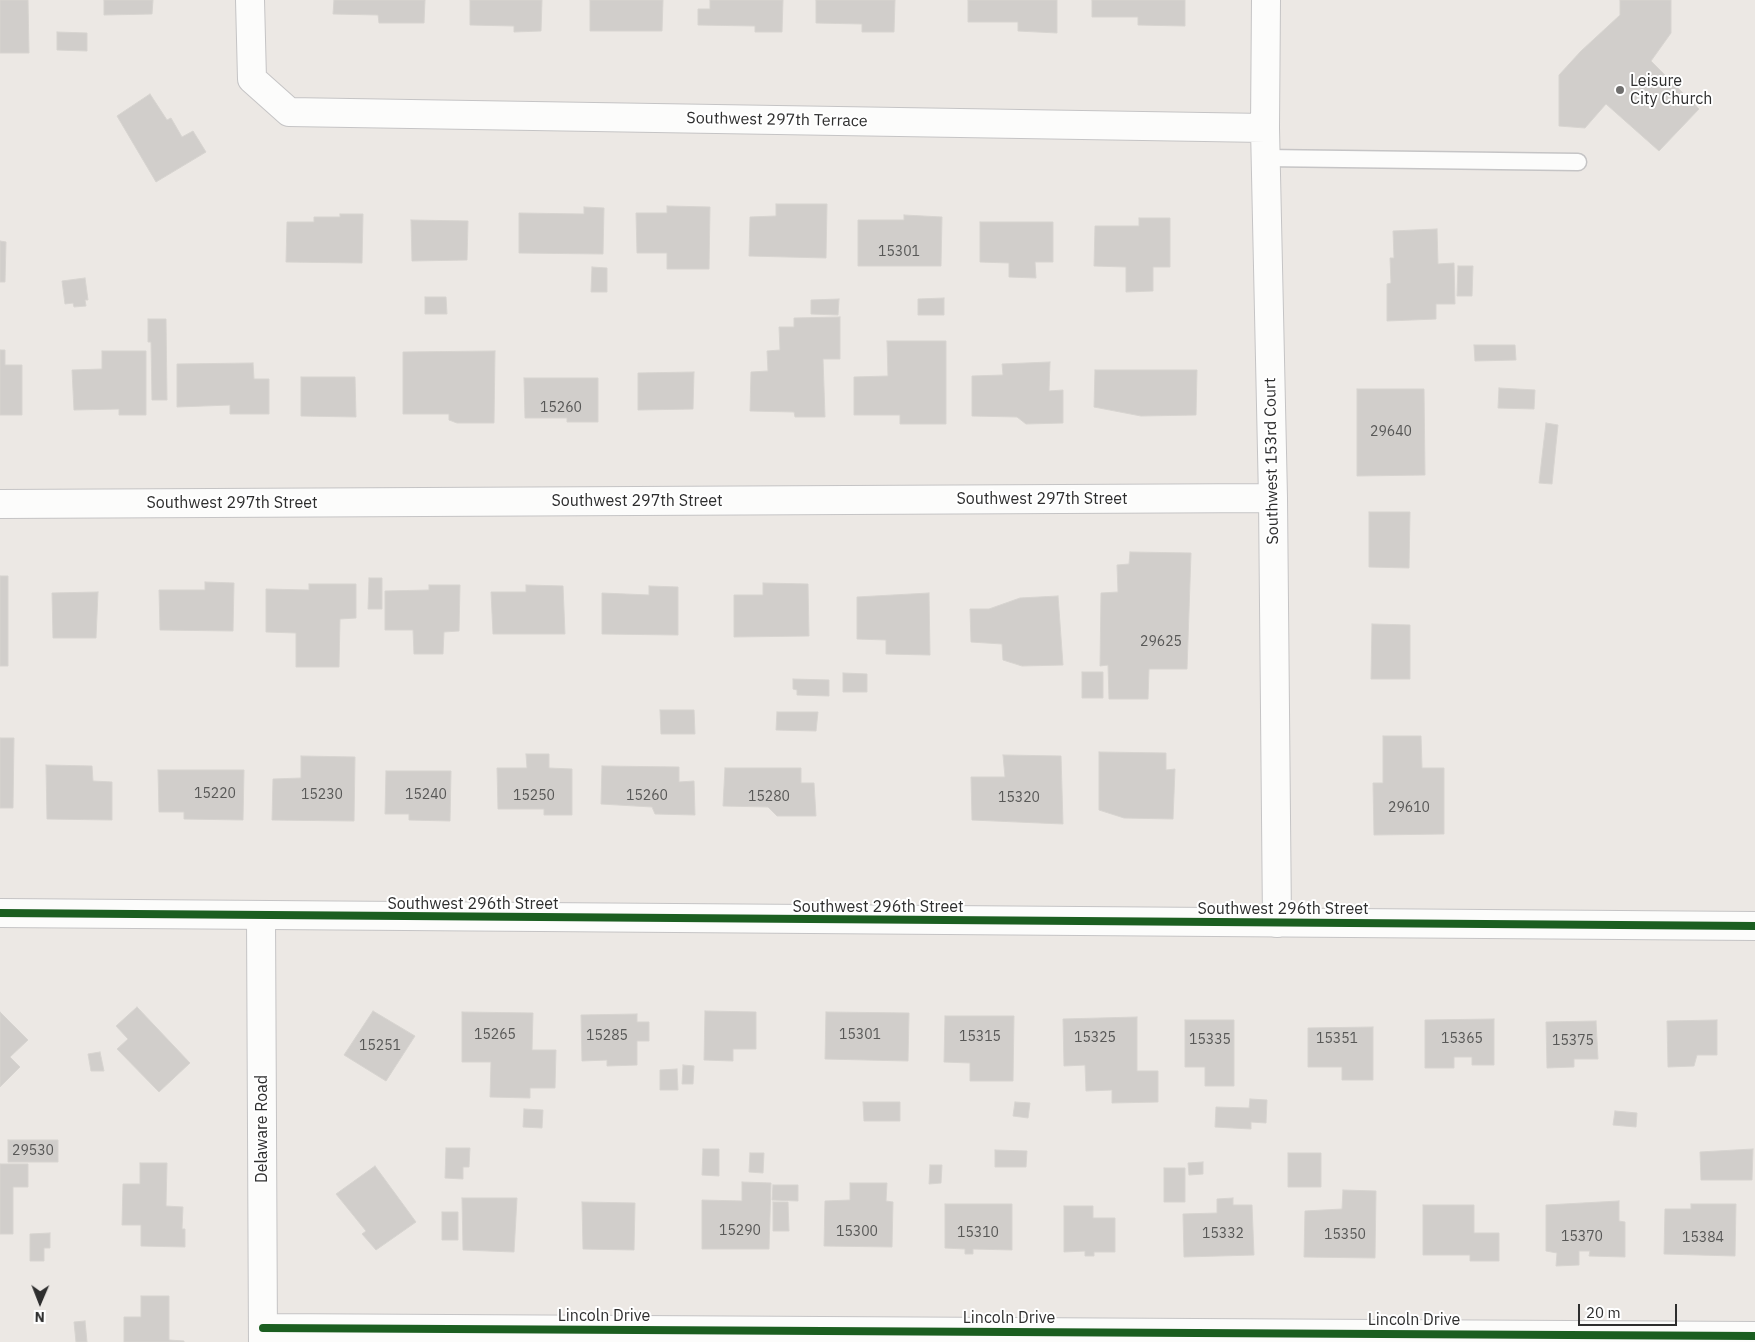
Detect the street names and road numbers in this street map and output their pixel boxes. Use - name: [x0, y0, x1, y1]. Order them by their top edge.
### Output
- street label: Southwest 297th Terrace: [686, 109, 868, 131]
- street label: Southwest 153rd Court: [1261, 377, 1283, 545]
- street label: Southwest 297th Street: [956, 489, 1128, 509]
- street label: Southwest 297th Street: [551, 491, 723, 511]
- street label: Southwest 297th Street: [146, 493, 318, 513]
- street label: Southwest 296th Street: [387, 894, 559, 914]
- street label: Southwest 296th Street: [792, 897, 964, 917]
- street label: Southwest 296th Street: [1197, 899, 1369, 919]
- street label: Delaware Road: [252, 1075, 272, 1183]
- street label: Lincoln Drive: [558, 1306, 650, 1326]
- street label: Lincoln Drive: [963, 1308, 1055, 1328]
- street label: Lincoln Drive: [1368, 1310, 1460, 1330]

